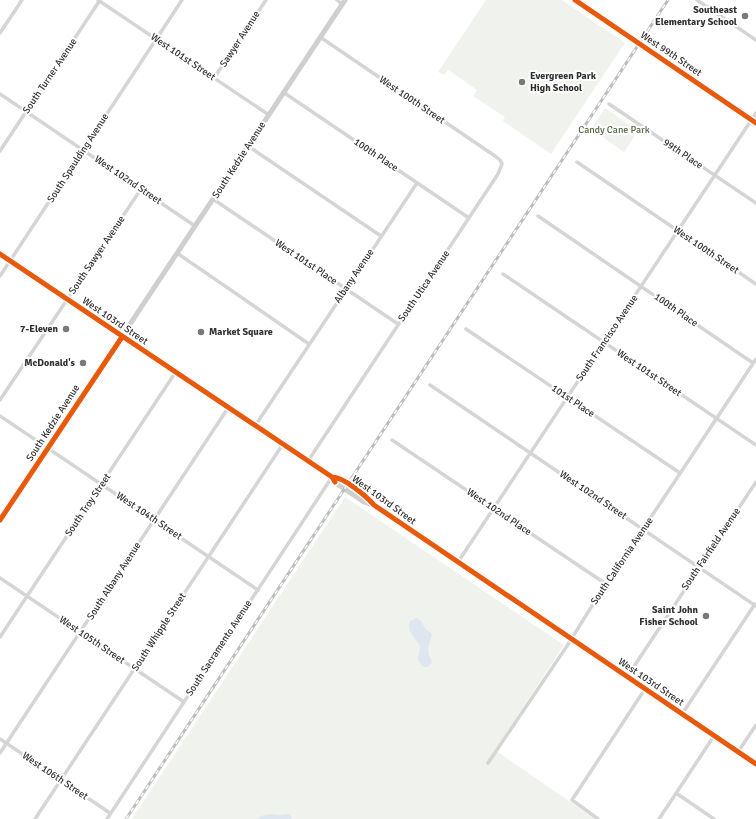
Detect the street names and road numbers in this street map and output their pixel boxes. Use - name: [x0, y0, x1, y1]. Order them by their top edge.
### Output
- street label: Sawyer Avenue: [217, 9, 263, 69]
- street label: West 99th Street: [638, 29, 704, 79]
- street label: West 101st Street: [148, 31, 218, 83]
- street label: South Turner Avenue: [20, 36, 80, 116]
- street label: West 100th Street: [377, 74, 448, 127]
- street label: South Spaulding Avenue: [45, 111, 111, 205]
- street label: South Kedzie Avenue: [210, 119, 268, 201]
- street label: 100th Place: [352, 136, 400, 174]
- street label: 99th Place: [661, 136, 705, 172]
- street label: West 102nd Street: [92, 153, 164, 207]
- street label: South Sawyer Avenue: [66, 214, 128, 296]
- street label: West 100th Street: [671, 224, 742, 277]
- street label: West 101st Place: [272, 237, 340, 287]
- street label: Albany Avenue: [331, 247, 377, 305]
- street label: South Utica Avenue: [396, 248, 452, 324]
- street label: 100th Place: [652, 291, 700, 329]
- street label: South Francisco Avenue: [574, 292, 640, 384]
- street label: West 103rd Street: [80, 295, 150, 348]
- street label: West 101st Street: [614, 347, 684, 399]
- street label: South Kedzie Avenue: [24, 382, 82, 464]
- street label: 101st Place: [549, 382, 597, 420]
- street label: West 102nd Street: [557, 468, 629, 522]
- street label: South Troy Street: [63, 471, 114, 539]
- street label: West 103rd Street: [350, 473, 419, 528]
- street label: West 102nd Place: [464, 486, 534, 538]
- street label: West 104th Street: [114, 490, 185, 543]
- street label: South Fairfield Avenue: [679, 506, 743, 592]
- street label: South California Avenue: [588, 515, 656, 607]
- street label: South Albany Avenue: [84, 540, 144, 622]
- street label: South Whipple Street: [129, 590, 189, 673]
- street label: South Sacramento Avenue: [184, 598, 254, 698]
- street label: West 105th Street: [57, 614, 128, 667]
- street label: West 103rd Street: [616, 656, 686, 709]
- street label: West 106th Street: [20, 750, 91, 803]

